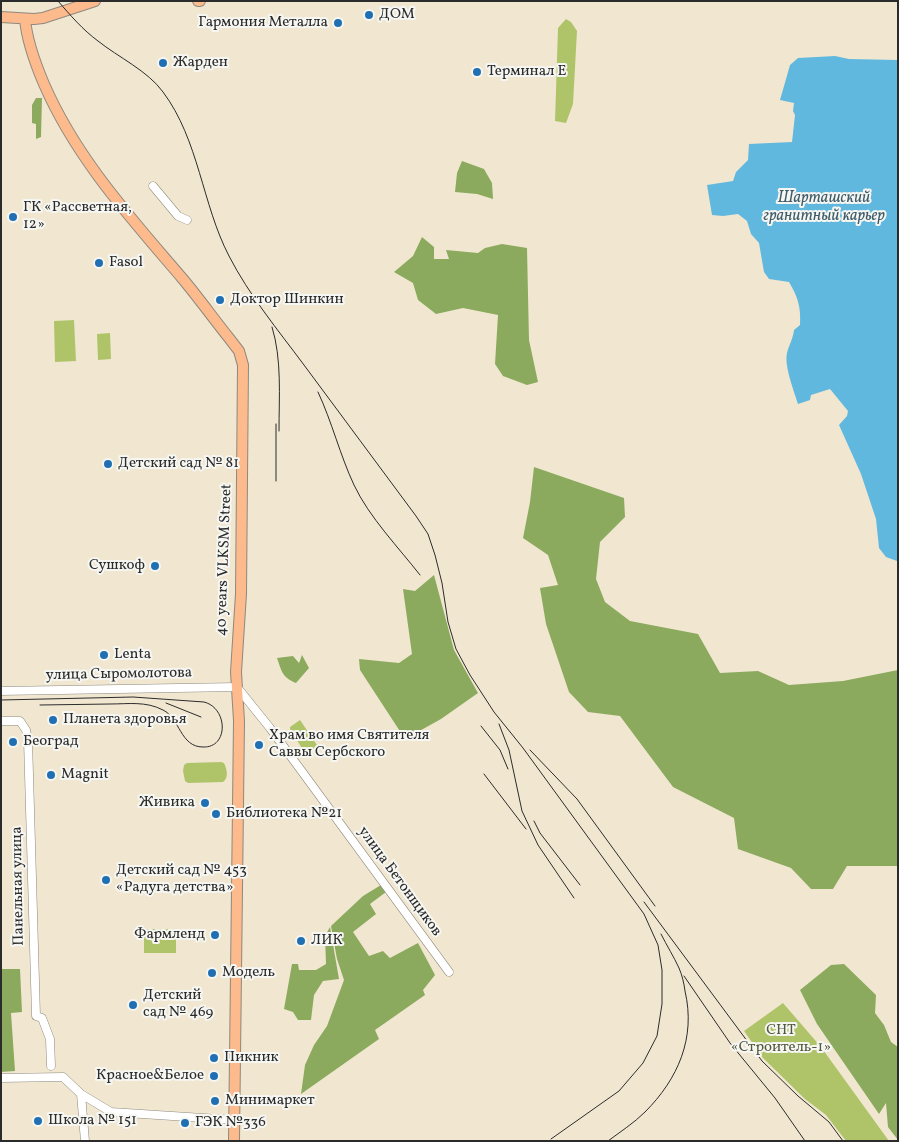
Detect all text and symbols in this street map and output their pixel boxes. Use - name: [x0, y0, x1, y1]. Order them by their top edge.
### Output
- place label: ДОМ: [379, 6, 415, 24]
- marker: ДОМ: [363, 9, 375, 21]
- place label: Гармония Металла: [198, 14, 328, 32]
- marker: Гармония Металла: [332, 17, 344, 29]
- place label: Жарден: [173, 54, 228, 72]
- marker: Жарден: [157, 57, 169, 69]
- place label: Терминал Е: [487, 63, 566, 81]
- marker: Терминал Е: [471, 66, 483, 78]
- water label: Шарташский гранитный карьер: [763, 189, 885, 227]
- place label: ГК «Рассветная, 12»: [23, 199, 132, 234]
- marker: ГК «Рассветная, 12»: [7, 211, 19, 223]
- place label: Fasol: [109, 254, 143, 272]
- marker: Fasol: [93, 257, 105, 269]
- place label: Доктор Шинкин: [230, 291, 344, 309]
- marker: Доктор Шинкин: [214, 294, 226, 306]
- place label: Детский сад № 81: [118, 455, 239, 473]
- marker: Детский сад № 81: [102, 458, 114, 470]
- street label: 40 years VLKSM Street: [213, 484, 237, 636]
- place label: Сушкоф: [89, 557, 145, 575]
- marker: Сушкоф: [149, 560, 161, 572]
- place label: Lenta: [114, 646, 151, 664]
- marker: Lenta: [98, 649, 110, 661]
- street label: улица Сыромолотова: [46, 665, 192, 685]
- place label: Планета здоровья: [63, 711, 186, 729]
- marker: Планета здоровья: [47, 714, 59, 726]
- place label: Храм во имя Святителя Саввы Сербского: [269, 727, 429, 762]
- place label: Београд: [23, 733, 78, 751]
- marker: Београд: [7, 736, 19, 748]
- marker: Храм во имя Святителя Саввы Сербского: [253, 739, 265, 751]
- place label: Magnit: [61, 766, 109, 784]
- marker: Magnit: [45, 769, 57, 781]
- place label: Живика: [139, 794, 195, 812]
- marker: Живика: [199, 797, 211, 809]
- place label: Библиотека №21: [226, 805, 342, 823]
- marker: Библиотека №21: [210, 808, 222, 820]
- street label: улица Бетонщиков: [353, 824, 445, 940]
- street label: Панельная улица: [9, 826, 29, 946]
- place label: Детский сад № 453 «Радуга детства»: [116, 862, 247, 897]
- marker: Детский сад № 453 «Радуга детства»: [100, 874, 112, 886]
- place label: Фармленд: [134, 926, 205, 944]
- marker: Фармленд: [209, 929, 221, 941]
- place label: ЛИК: [311, 932, 343, 950]
- marker: ЛИК: [295, 935, 307, 947]
- place label: Модель: [222, 964, 275, 982]
- marker: Модель: [206, 967, 218, 979]
- place label: Детский сад № 469: [143, 987, 213, 1022]
- marker: Детский сад № 469: [127, 999, 139, 1011]
- park label: СНТ «Строитель-1»: [731, 1022, 831, 1057]
- place label: Пикник: [224, 1049, 279, 1067]
- marker: Пикник: [208, 1052, 220, 1064]
- place label: Красное&Белое: [96, 1067, 204, 1085]
- marker: Красное&Белое: [208, 1070, 220, 1082]
- place label: Минимаркет: [225, 1092, 315, 1110]
- marker: Минимаркет: [209, 1095, 221, 1107]
- place label: Школа № 151: [48, 1112, 137, 1130]
- place label: ГЭК №336: [195, 1114, 266, 1132]
- marker: Школа № 151: [32, 1115, 44, 1127]
- marker: ГЭК №336: [179, 1117, 191, 1129]

